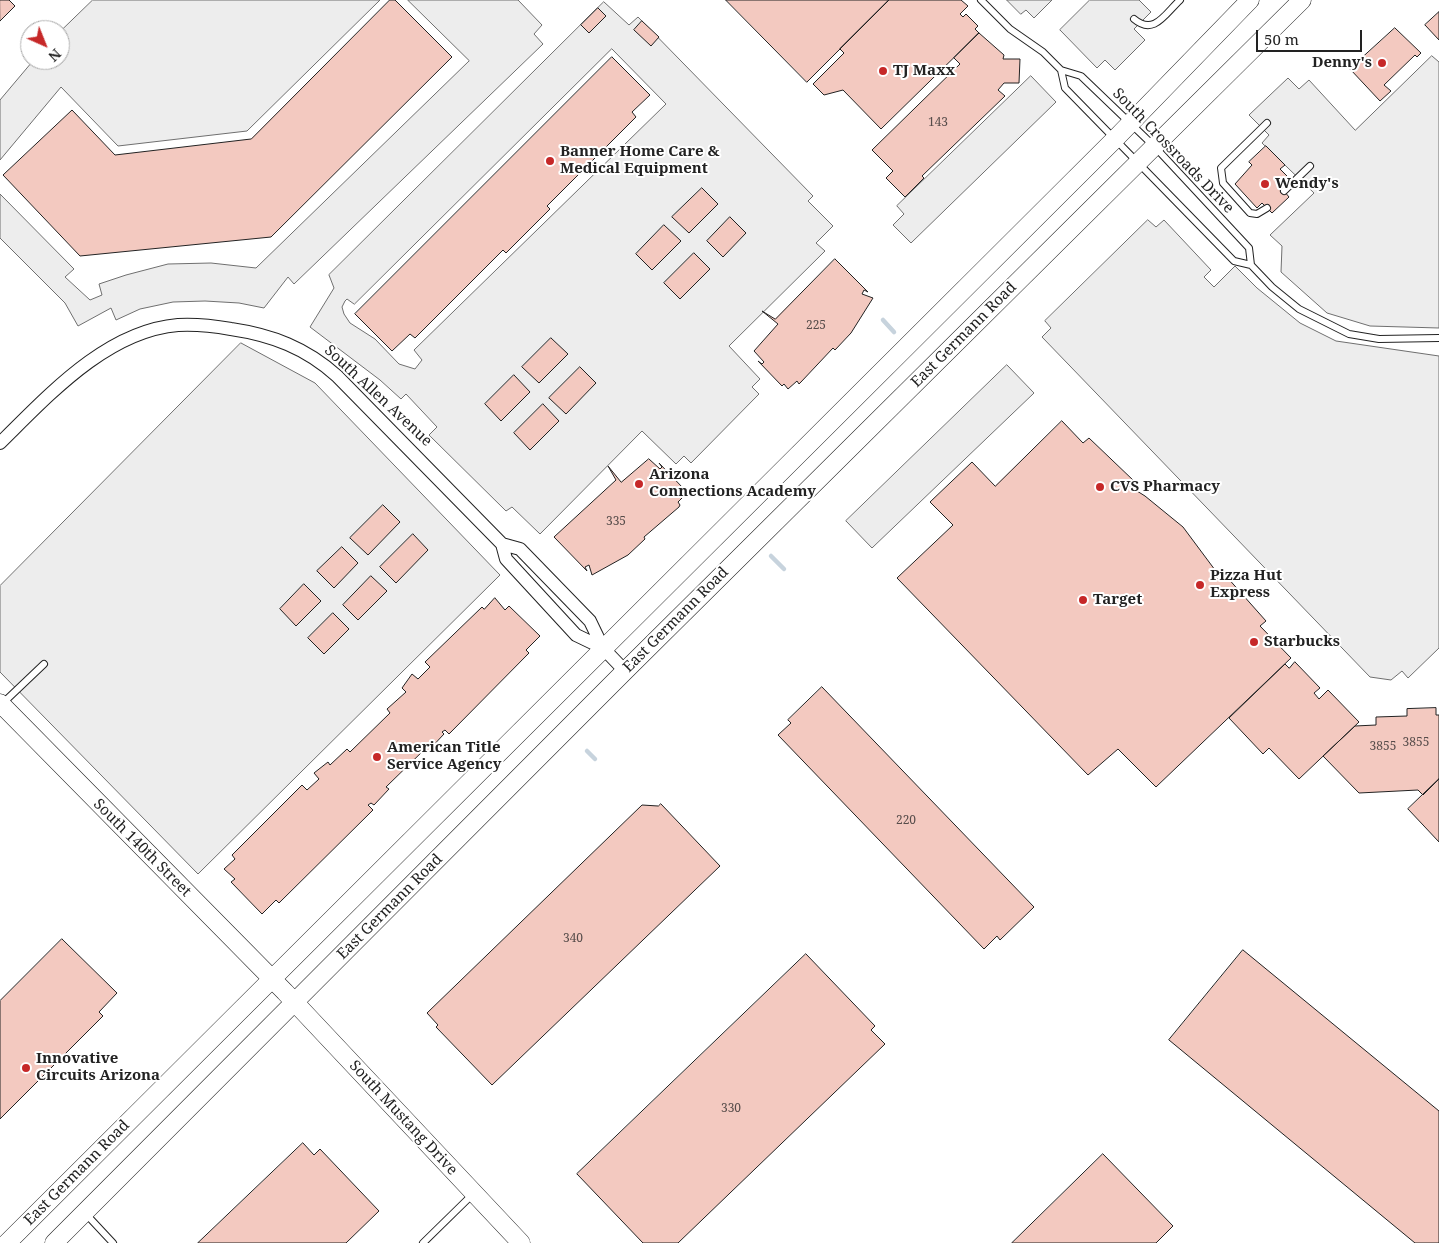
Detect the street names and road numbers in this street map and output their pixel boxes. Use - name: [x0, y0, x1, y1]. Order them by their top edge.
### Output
- street label: South Crossroads Drive: [1109, 85, 1237, 217]
- street label: East Germann Road: [908, 279, 1020, 391]
- street label: South Allen Avenue: [321, 342, 435, 450]
- street label: East Germann Road: [620, 564, 732, 676]
- street label: South 140th Street: [89, 795, 195, 901]
- street label: East Germann Road: [334, 851, 446, 963]
- street label: South Mustang Drive: [345, 1057, 461, 1179]
- street label: East Germann Road: [21, 1117, 133, 1229]

